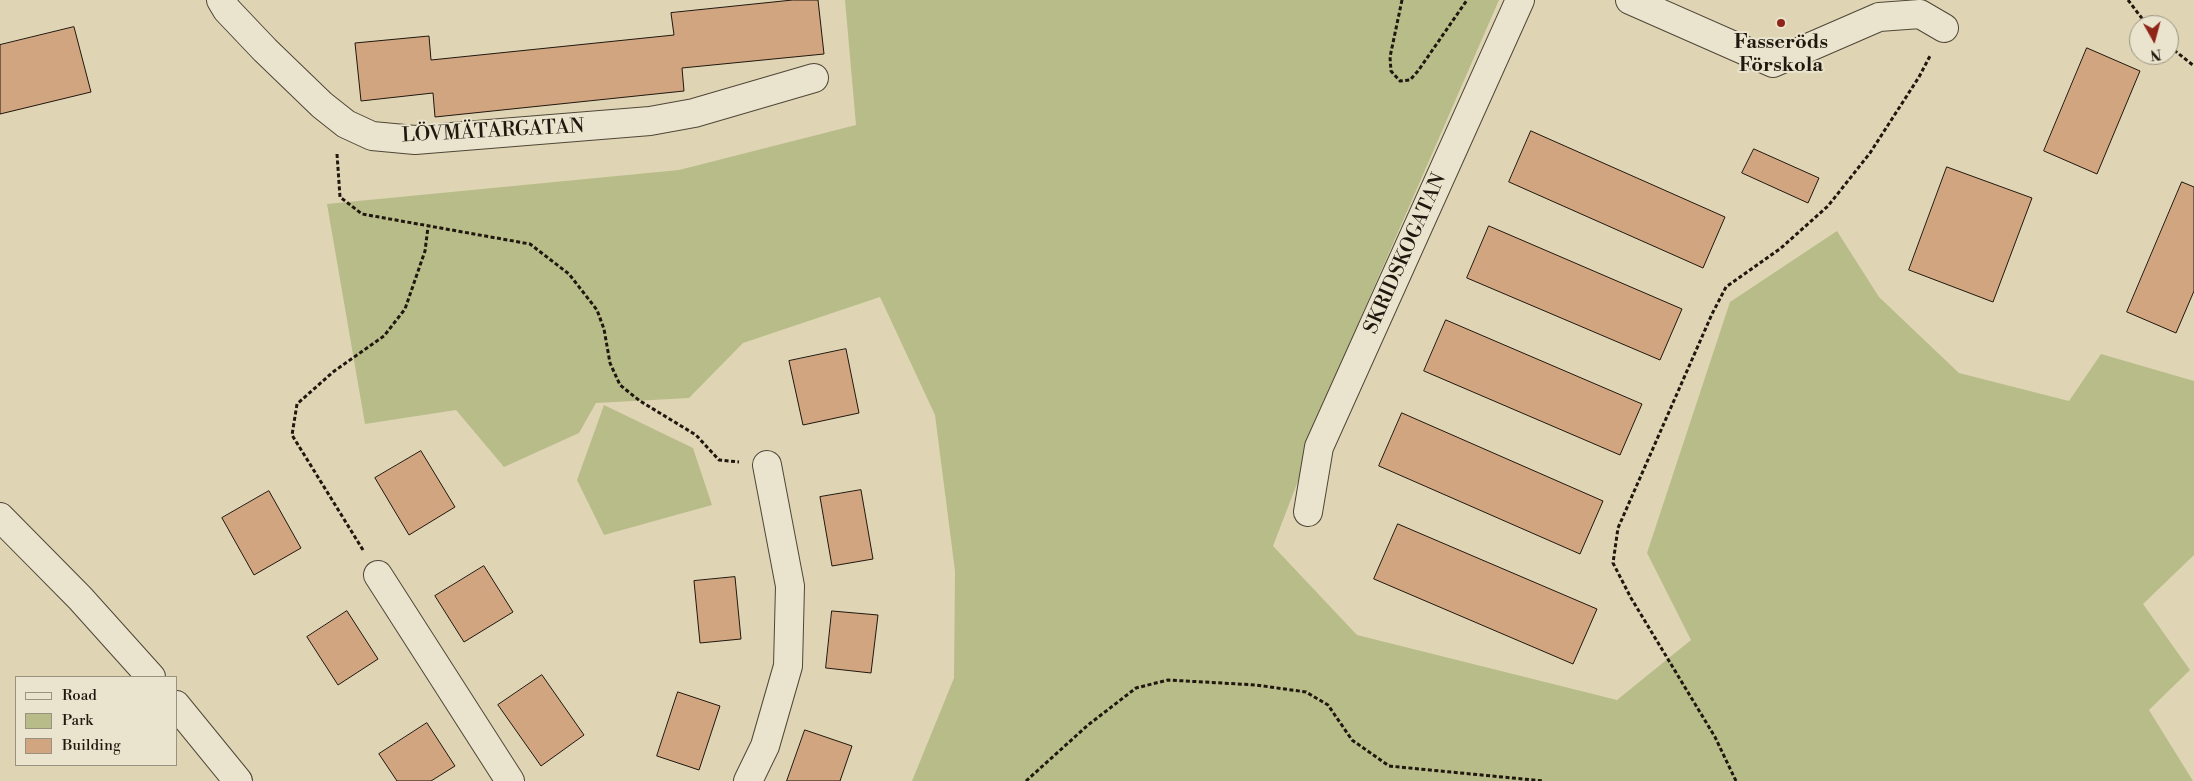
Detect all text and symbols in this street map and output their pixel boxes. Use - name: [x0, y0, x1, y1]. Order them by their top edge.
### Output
- north arrow: [2129, 15, 2179, 65]
- marker: Fasseröds Förskola: [1775, 17, 1787, 29]
- place label: Fasseröds Förskola: [1734, 31, 1828, 78]
- text: N: [2149, 44, 2162, 64]
- street label: LÖVMÄTARGATAN: [401, 115, 585, 149]
- street label: SKRIDSKOGATAN: [1360, 170, 1452, 338]
- legend: [15, 676, 178, 766]
- text: Road: [62, 686, 97, 705]
- text: Park: [62, 711, 93, 730]
- text: Building: [62, 736, 121, 755]

